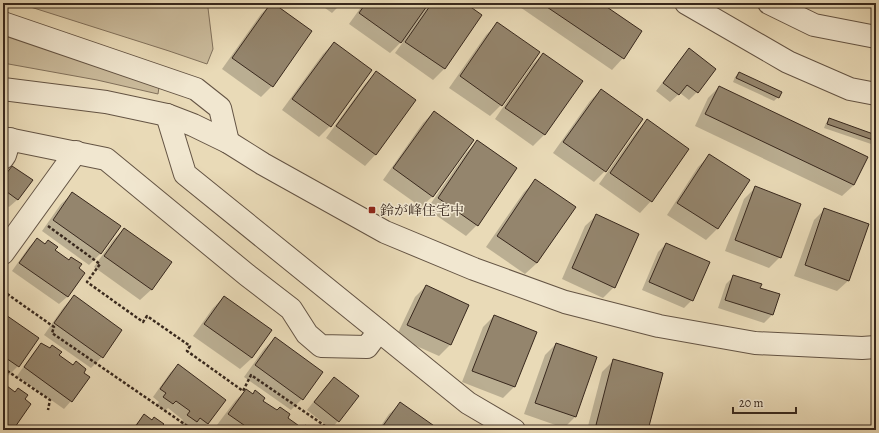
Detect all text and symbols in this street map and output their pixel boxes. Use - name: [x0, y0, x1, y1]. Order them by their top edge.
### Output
- place label: 鈴が峰住宅中: [380, 201, 464, 220]
- marker: 鈴が峰住宅中: [367, 205, 377, 215]
- scale bar: [733, 389, 796, 415]
- text: 20 m: [739, 395, 763, 411]

